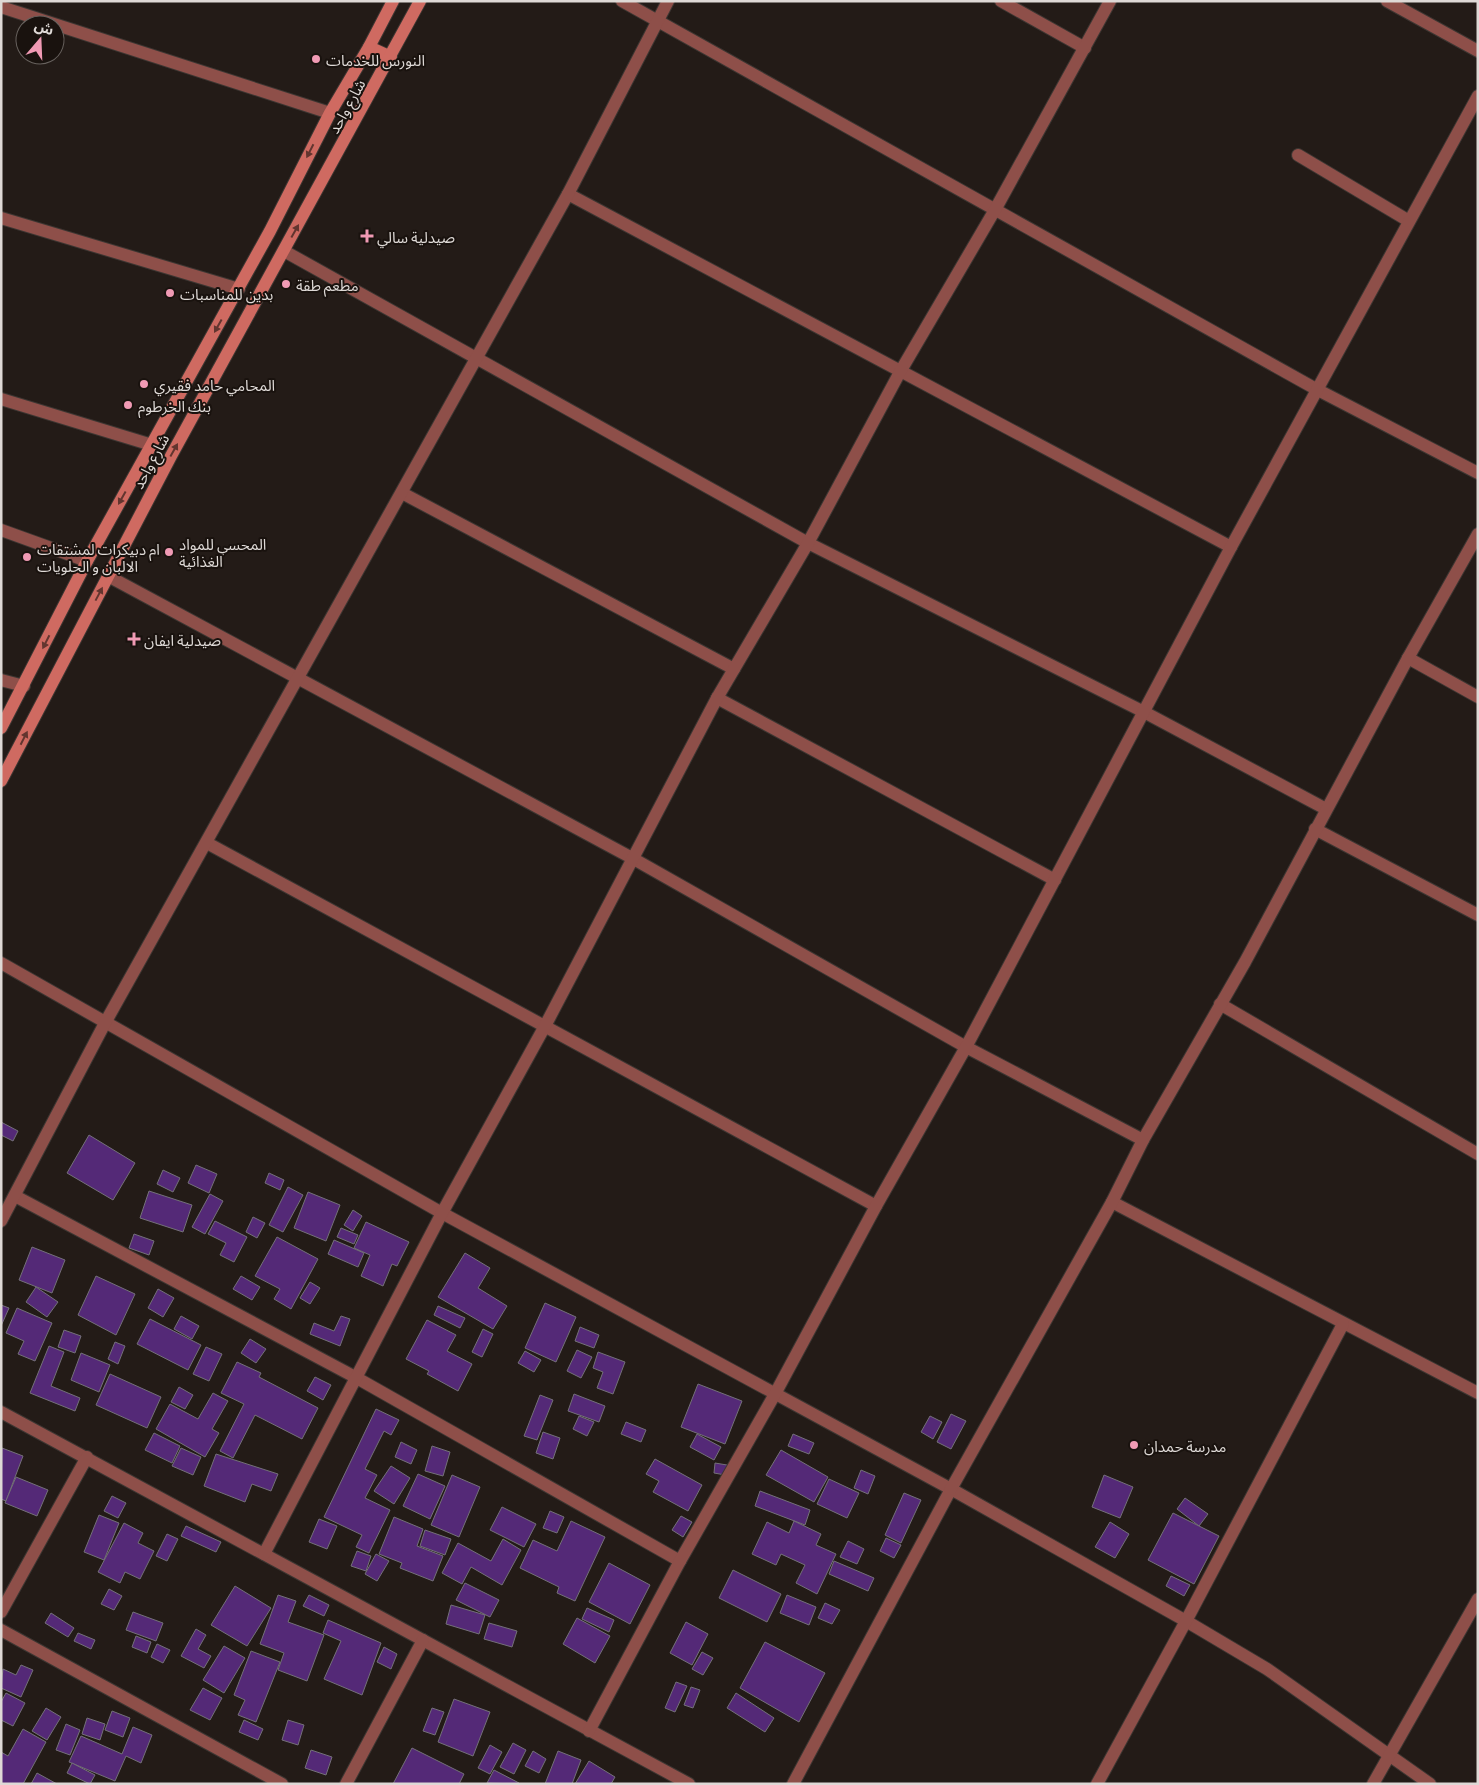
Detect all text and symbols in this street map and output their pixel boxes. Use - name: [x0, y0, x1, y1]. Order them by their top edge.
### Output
- text: ش: [32, 14, 57, 39]
- north arrow: [15, 15, 65, 65]
- place label: النورس للخدمات: [326, 48, 425, 71]
- marker: النورس للخدمات: [310, 53, 322, 65]
- street label: شارع واحد: [322, 74, 372, 138]
- one-way arrow: [306, 144, 315, 159]
- one-way arrow: [291, 224, 299, 238]
- place label: صيدلية سالي: [377, 225, 455, 249]
- marker: صيدلية سالي: [361, 230, 373, 242]
- place label: مطعم طقة: [296, 273, 359, 297]
- marker: مطعم طقة: [280, 278, 292, 290]
- place label: بدين للمناسبات: [180, 282, 273, 305]
- marker: بدين للمناسبات: [164, 287, 176, 299]
- one-way arrow: [214, 319, 222, 333]
- place label: المحامي حامد فقيري: [154, 373, 275, 397]
- marker: المحامي حامد فقيري: [138, 378, 150, 390]
- place label: بنك الخرطوم: [138, 394, 211, 418]
- marker: بنك الخرطوم: [122, 399, 134, 411]
- street label: شارع واحد: [126, 429, 176, 494]
- one-way arrow: [170, 443, 179, 457]
- one-way arrow: [118, 491, 126, 506]
- place label: المحسي للمواد الغذائية: [179, 532, 266, 572]
- place label: ام دبيكرات لمشتقات الالبان و الحلويات: [37, 537, 160, 577]
- marker: المحسي للمواد الغذائية: [163, 546, 175, 558]
- marker: ام دبيكرات لمشتقات الالبان و الحلويات: [21, 551, 33, 563]
- one-way arrow: [95, 587, 103, 601]
- place label: صيدلية ايفان: [144, 628, 221, 651]
- marker: صيدلية ايفان: [128, 633, 140, 645]
- one-way arrow: [42, 635, 50, 649]
- one-way arrow: [20, 731, 28, 745]
- place label: مدرسة حمدان: [1144, 1434, 1226, 1457]
- marker: مدرسة حمدان: [1128, 1439, 1140, 1451]

